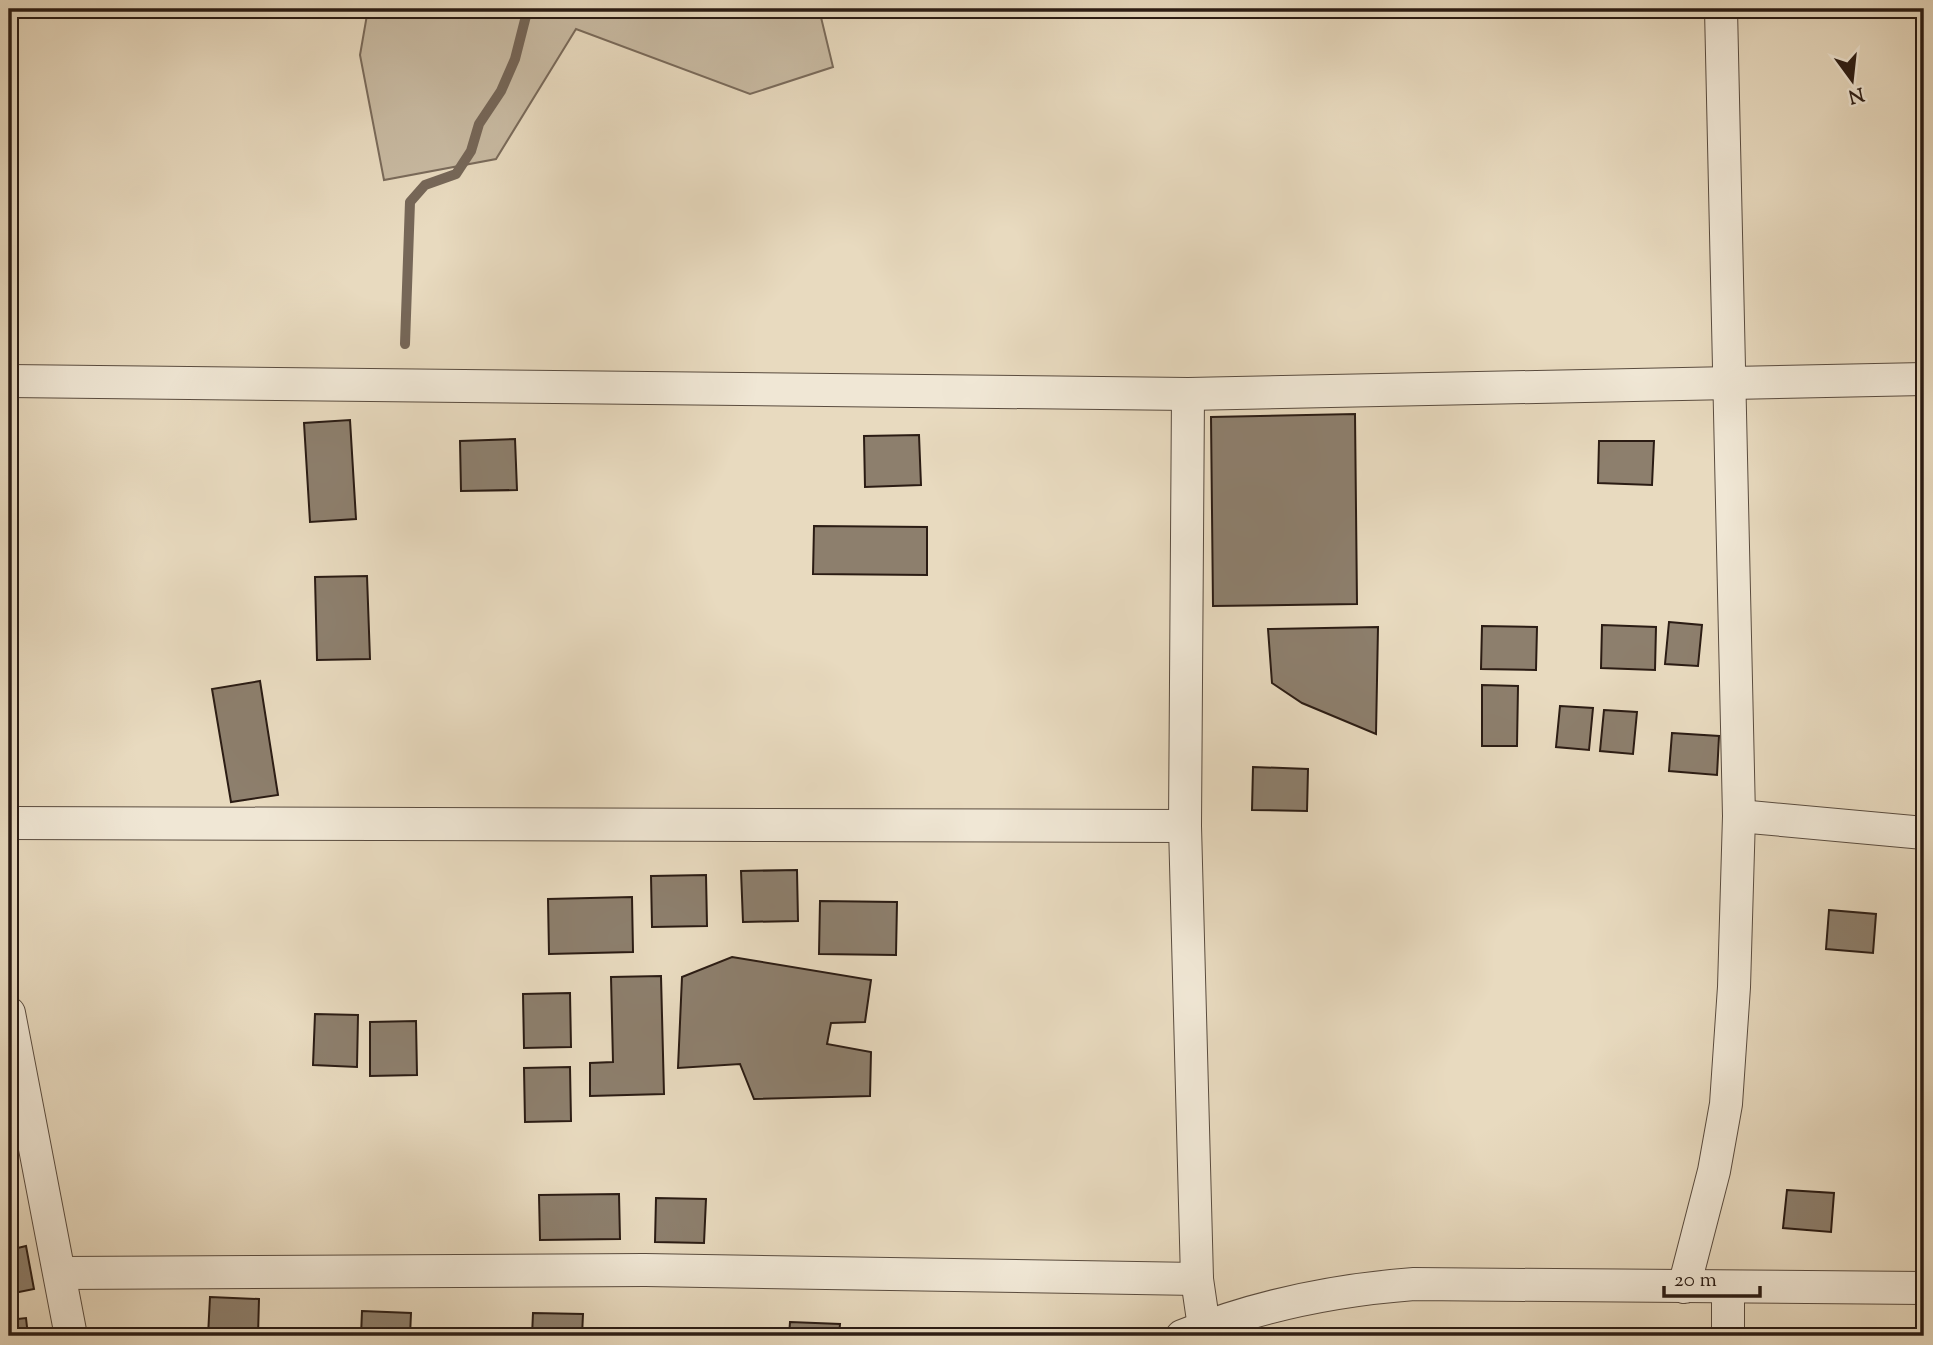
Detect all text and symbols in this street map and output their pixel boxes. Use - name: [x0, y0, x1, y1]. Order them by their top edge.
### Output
- north arrow: [1818, 46, 1888, 116]
- text: N: [1845, 79, 1867, 109]
- scale bar: [1664, 1254, 1760, 1298]
- text: 20 m: [1674, 1266, 1717, 1296]

